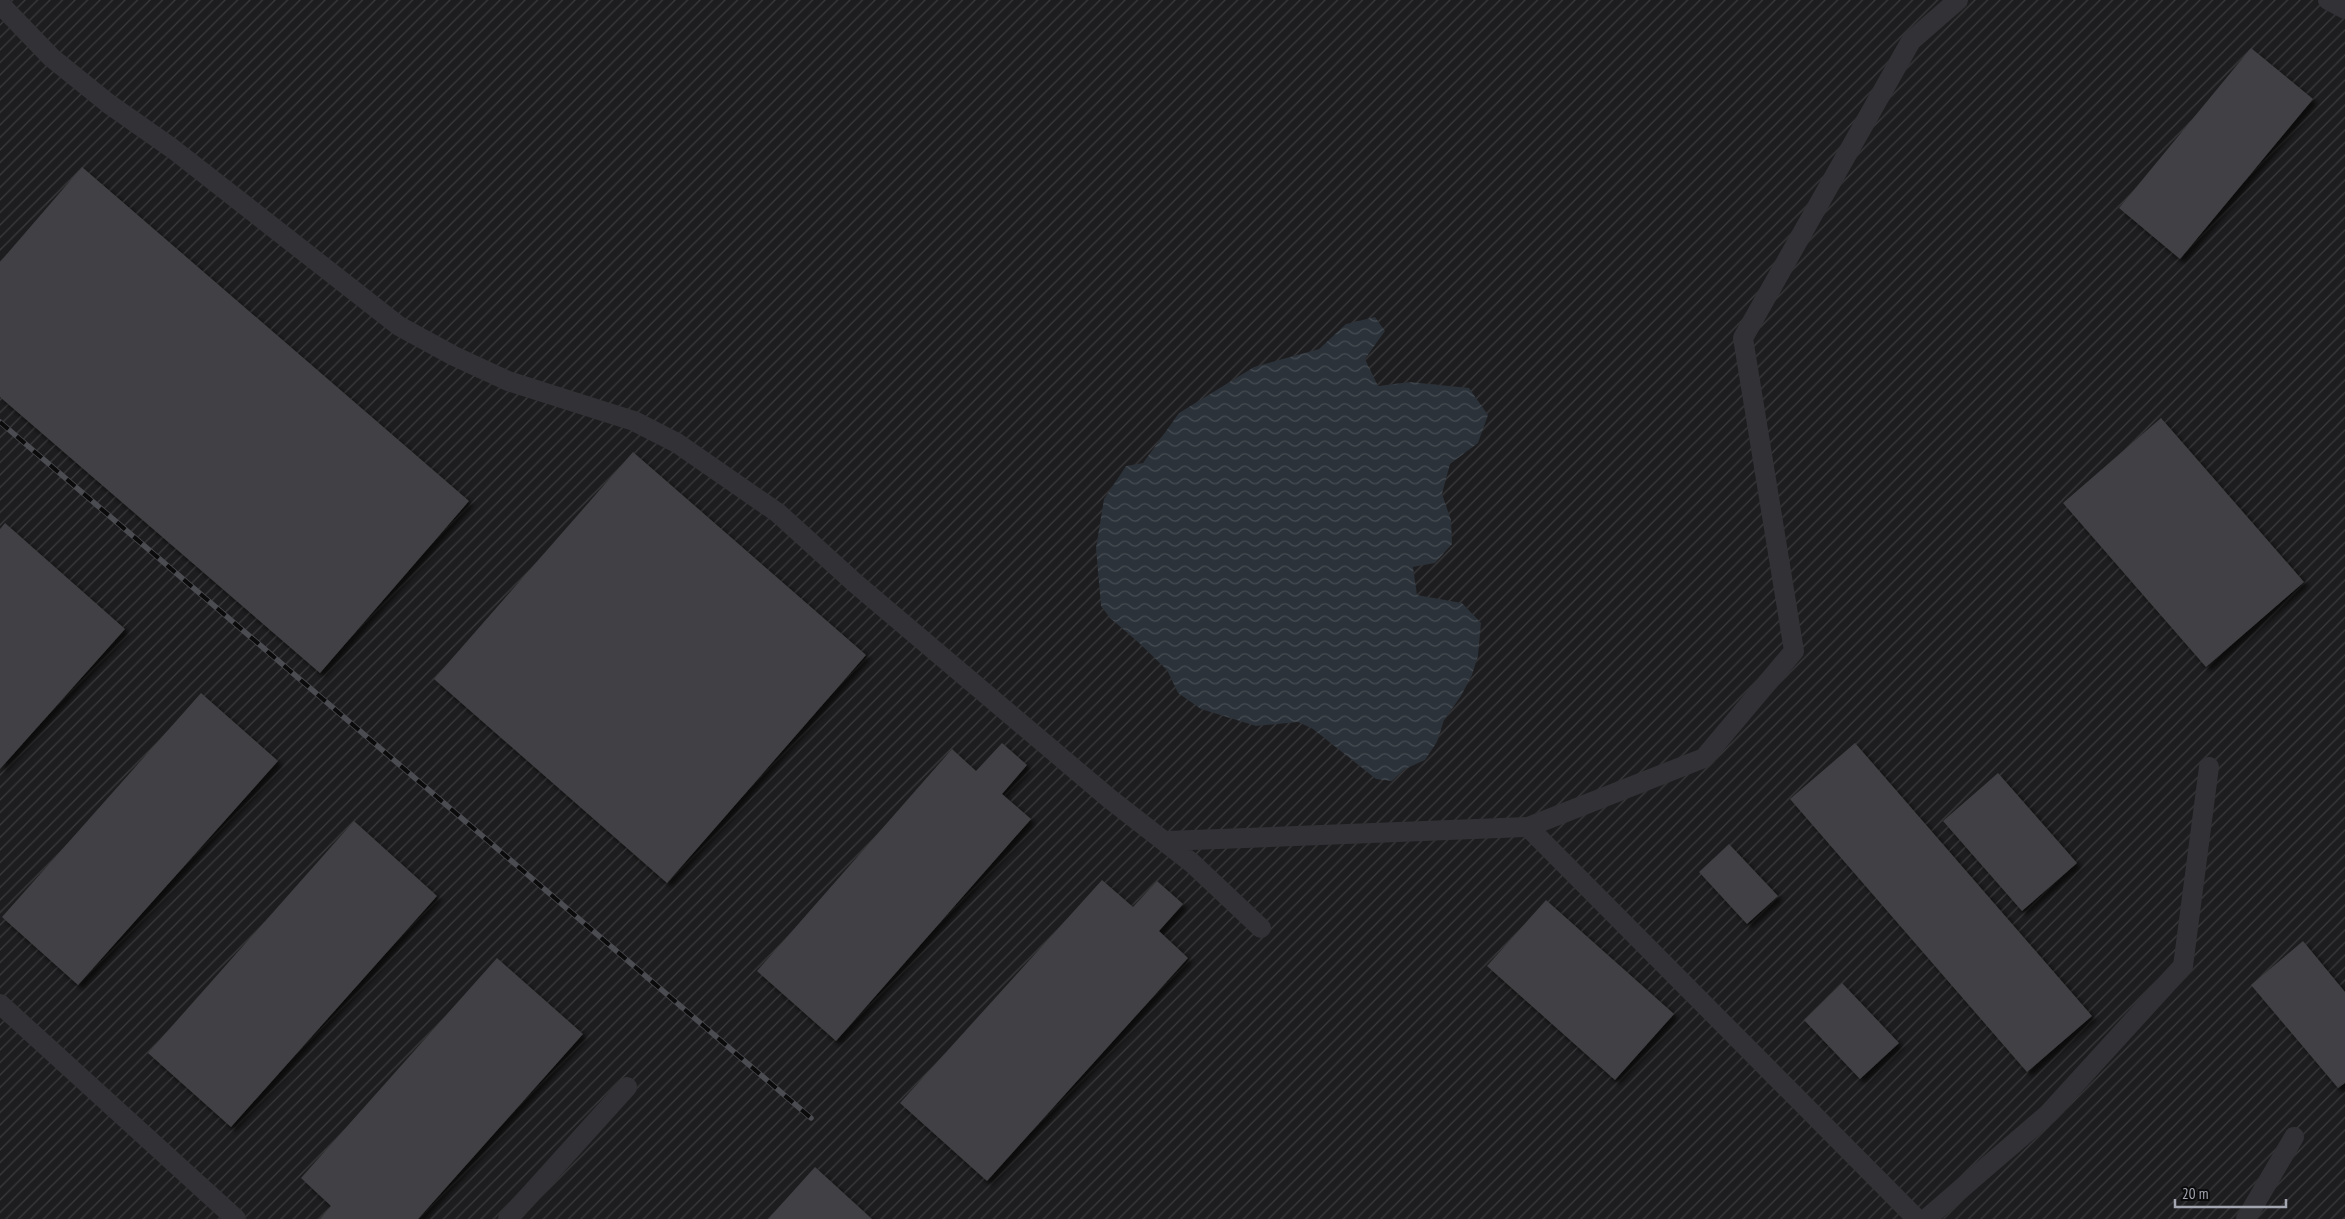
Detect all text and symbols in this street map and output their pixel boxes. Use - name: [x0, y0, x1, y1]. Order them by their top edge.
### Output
- scale bar: [2175, 1176, 2286, 1208]
- text: 20 m: [2182, 1184, 2208, 1203]

